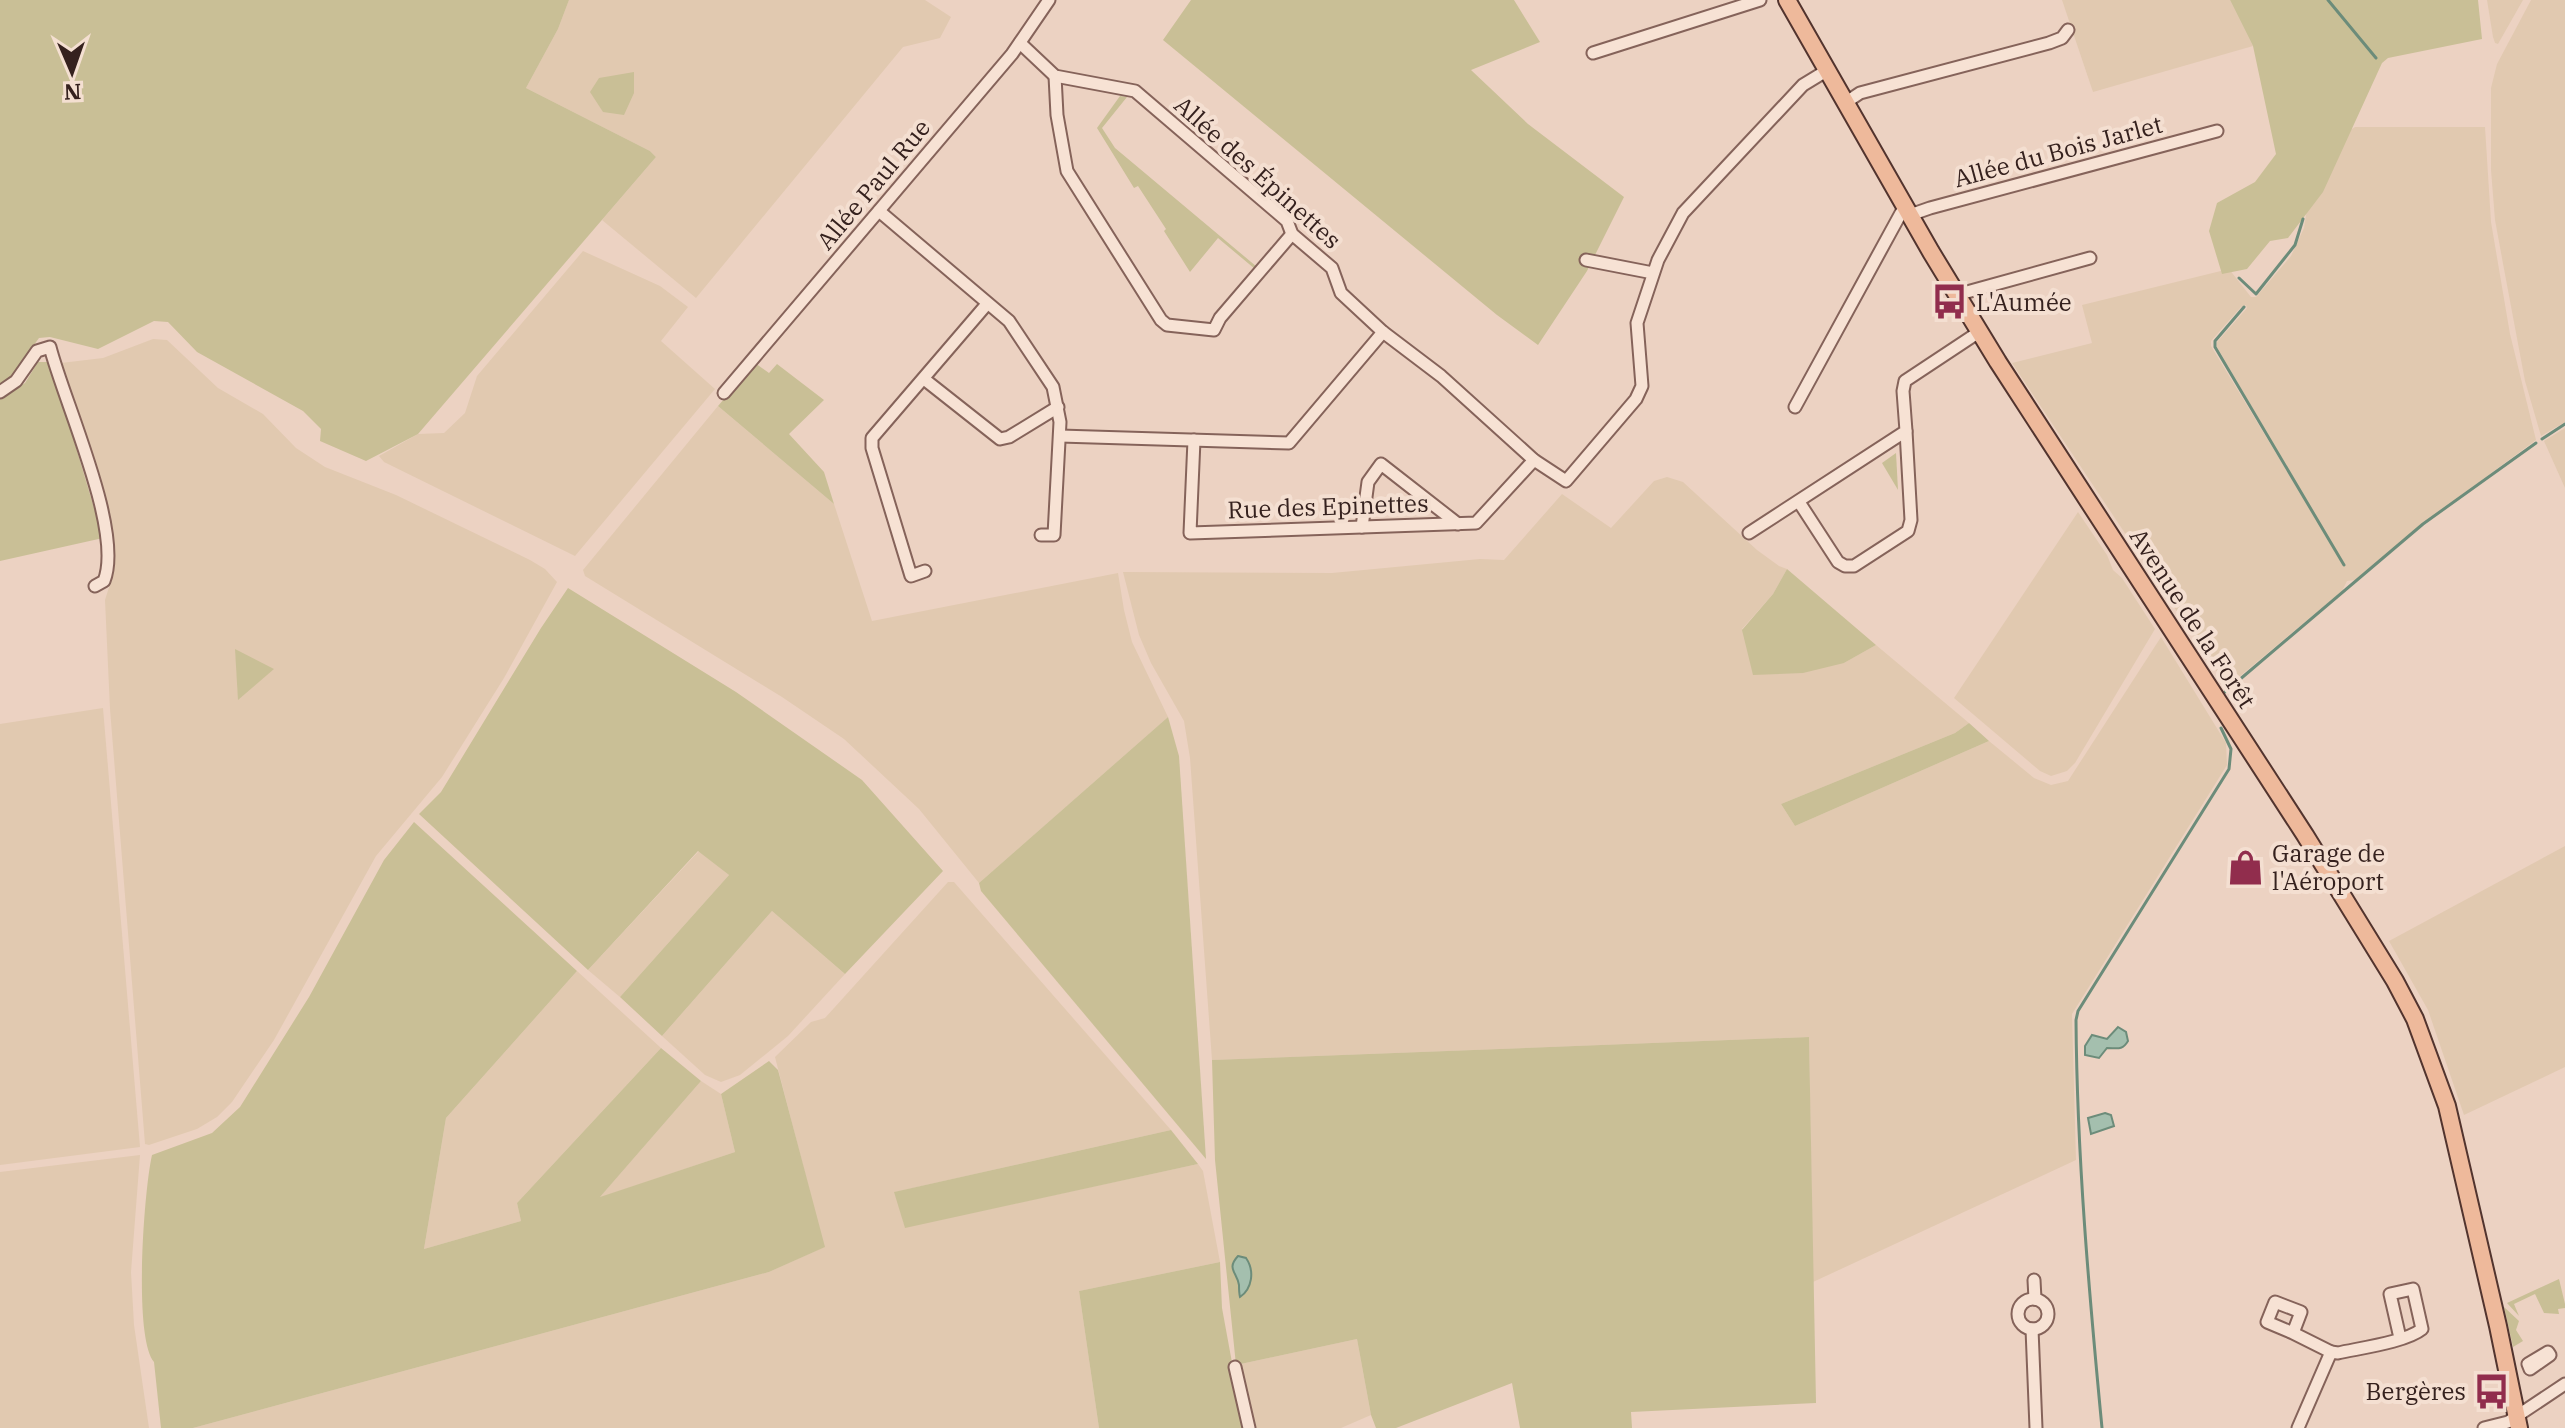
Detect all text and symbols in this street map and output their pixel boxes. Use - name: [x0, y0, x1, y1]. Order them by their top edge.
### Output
- north arrow: [32, 32, 112, 112]
- text: N: [64, 78, 82, 107]
- street label: Allée des Épinettes: [1168, 89, 1348, 255]
- street label: Allée du Bois Jarlet: [1950, 108, 2166, 194]
- street label: Allée Paul Rue: [809, 112, 937, 256]
- bus stop icon: L'Aumée: [1931, 283, 1969, 321]
- place label: L'Aumée: [1976, 286, 2072, 318]
- street label: Rue des Epinettes: [1227, 486, 1429, 526]
- street label: Avenue de la Forêt: [2123, 522, 2263, 714]
- place label: Garage de l'Aéroport: [2272, 837, 2385, 897]
- shop icon: Garage de l'Aéroport: [2227, 848, 2265, 886]
- bus stop icon: Bergères: [2473, 1372, 2511, 1410]
- place label: Bergères: [2365, 1375, 2466, 1407]

